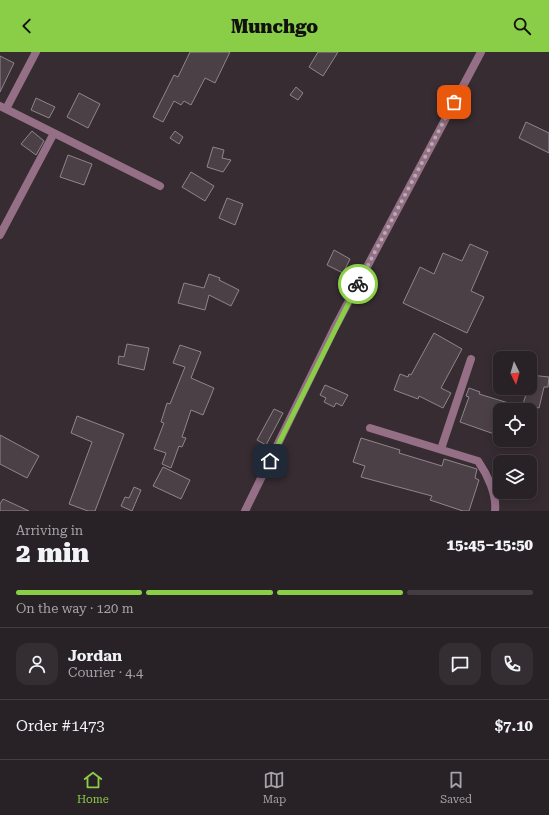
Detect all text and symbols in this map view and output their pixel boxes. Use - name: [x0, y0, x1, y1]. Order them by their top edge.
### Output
- icon: back: [16, 15, 38, 37]
- icon: search: [511, 15, 533, 37]
- text: Munchgo: [231, 16, 318, 37]
- pin: [437, 85, 471, 119]
- icon: bag: [443, 91, 465, 113]
- courier: [338, 264, 378, 304]
- icon: bike: [347, 273, 369, 295]
- north arrow: [493, 351, 537, 395]
- map controls: [493, 351, 537, 499]
- button: locate: [493, 403, 537, 447]
- pin: [253, 444, 287, 478]
- icon: home: [259, 450, 281, 472]
- button: layers: [493, 455, 537, 499]
- text: Arriving in: [16, 523, 83, 538]
- text: 15:45–15:50: [447, 536, 533, 554]
- text: 2 min: [16, 538, 89, 568]
- text: On the way · 120 m: [16, 601, 133, 616]
- button: person: [16, 643, 58, 685]
- button: chat: [439, 643, 481, 685]
- button: phone: [491, 643, 533, 685]
- text: Jordan: [68, 647, 122, 665]
- text: Courier · 4.4: [68, 665, 143, 680]
- text: Order #1473: [16, 717, 105, 735]
- text: $7.10: [495, 717, 533, 735]
- tab: Home: [77, 769, 109, 806]
- tab: Map: [263, 769, 286, 806]
- tab: Saved: [440, 769, 472, 806]

